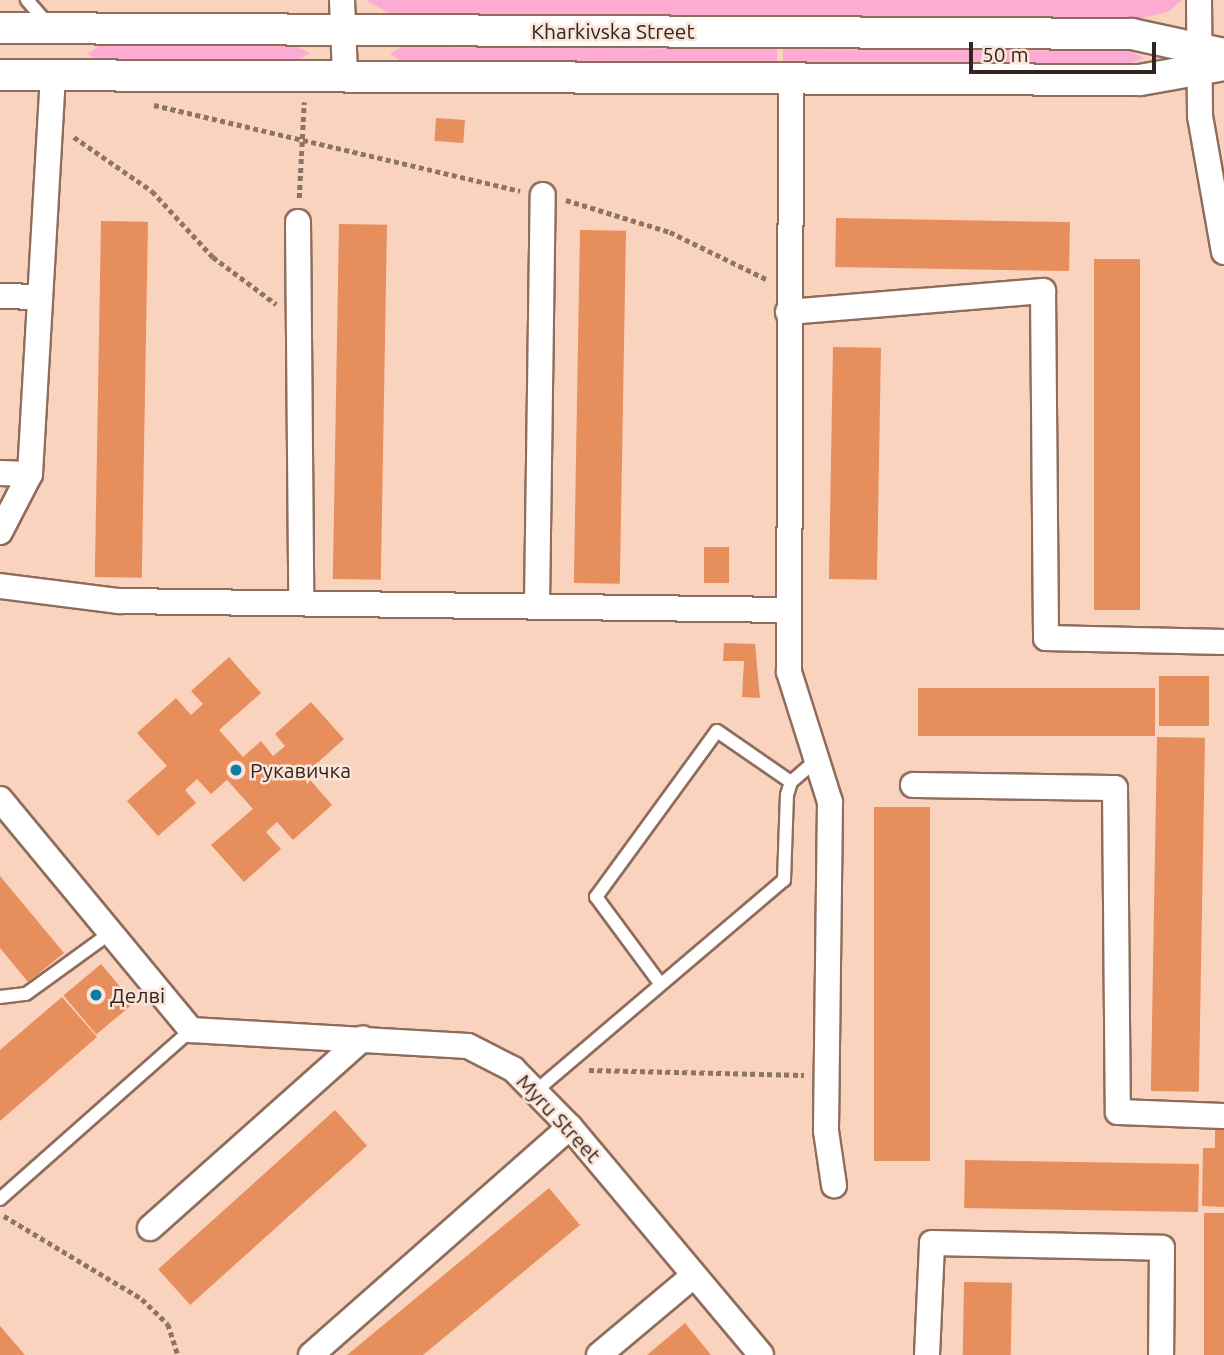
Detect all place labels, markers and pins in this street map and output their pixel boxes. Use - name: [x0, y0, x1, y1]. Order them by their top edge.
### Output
- place label: Рукавичка: [250, 757, 351, 783]
- marker: Рукавичка: [228, 762, 244, 778]
- place label: Делві: [110, 982, 165, 1008]
- marker: Делві: [88, 987, 104, 1003]

